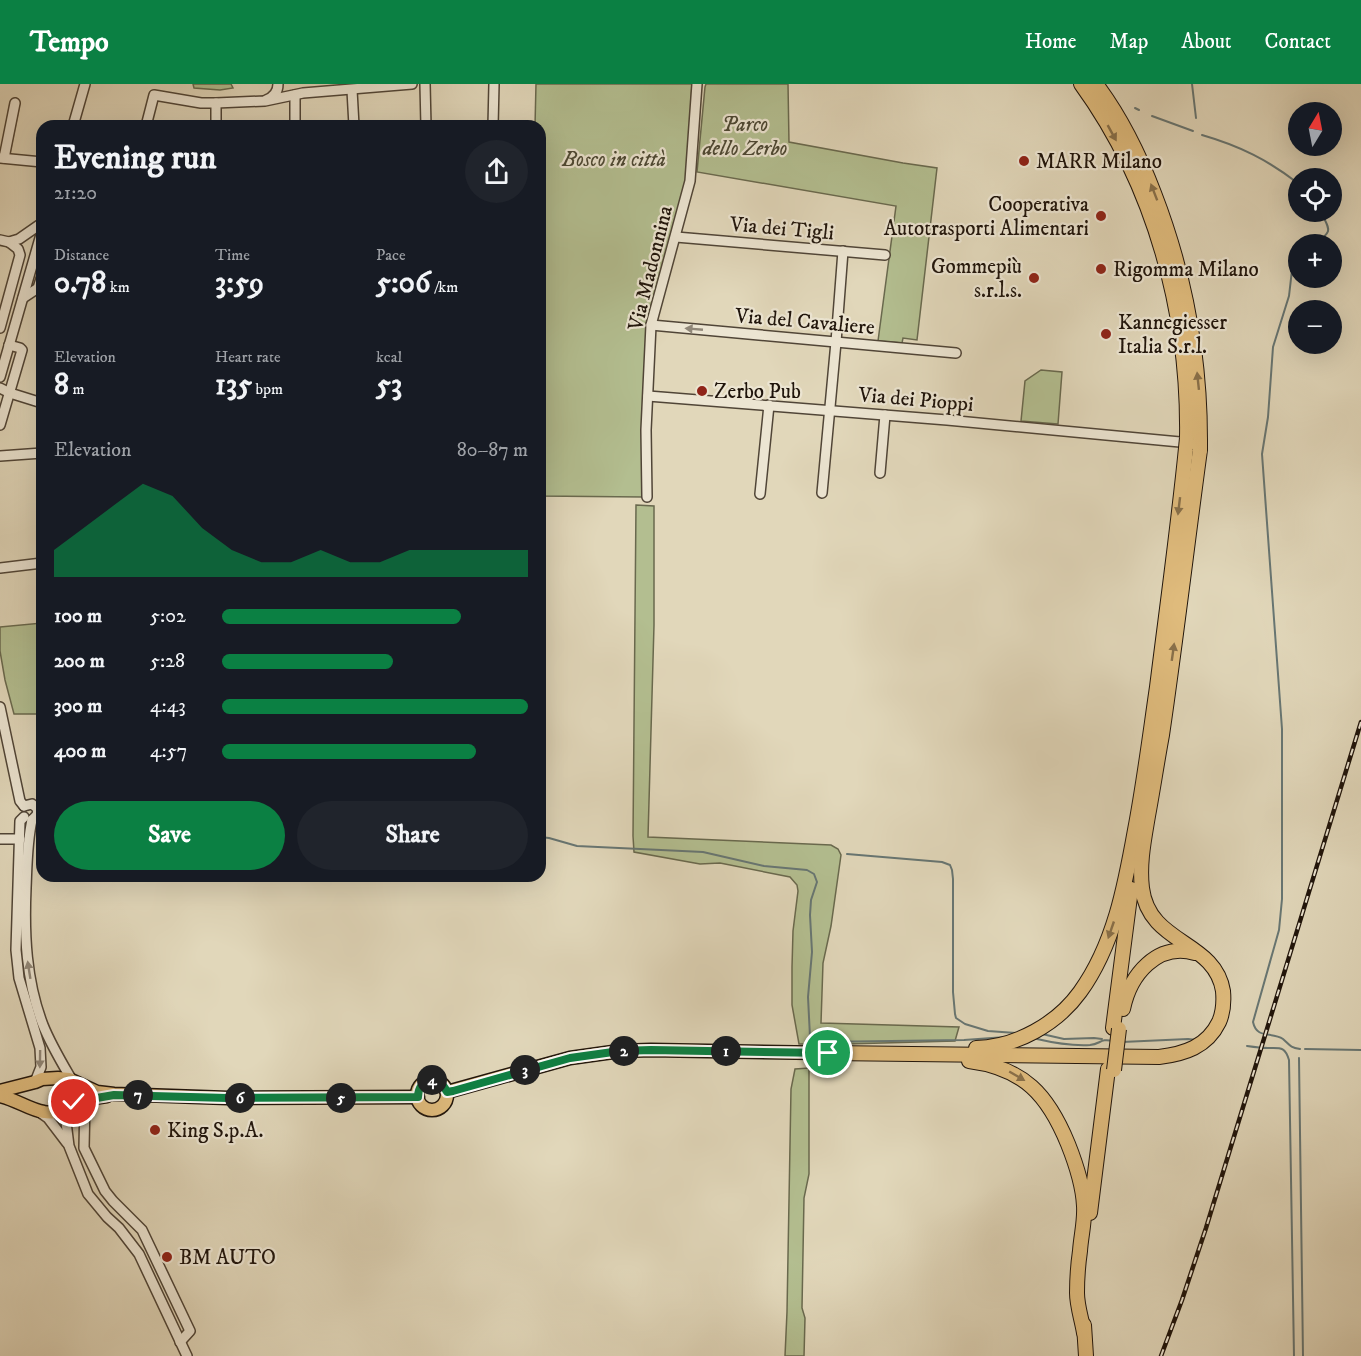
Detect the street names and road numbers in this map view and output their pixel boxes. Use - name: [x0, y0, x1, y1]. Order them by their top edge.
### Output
- street label: Via Madonnina: [623, 203, 679, 334]
- street label: Via dei Tigli: [728, 211, 835, 246]
- street label: Via del Cavaliere: [733, 303, 876, 341]
- street label: Via dei Pioppi: [856, 382, 975, 418]

